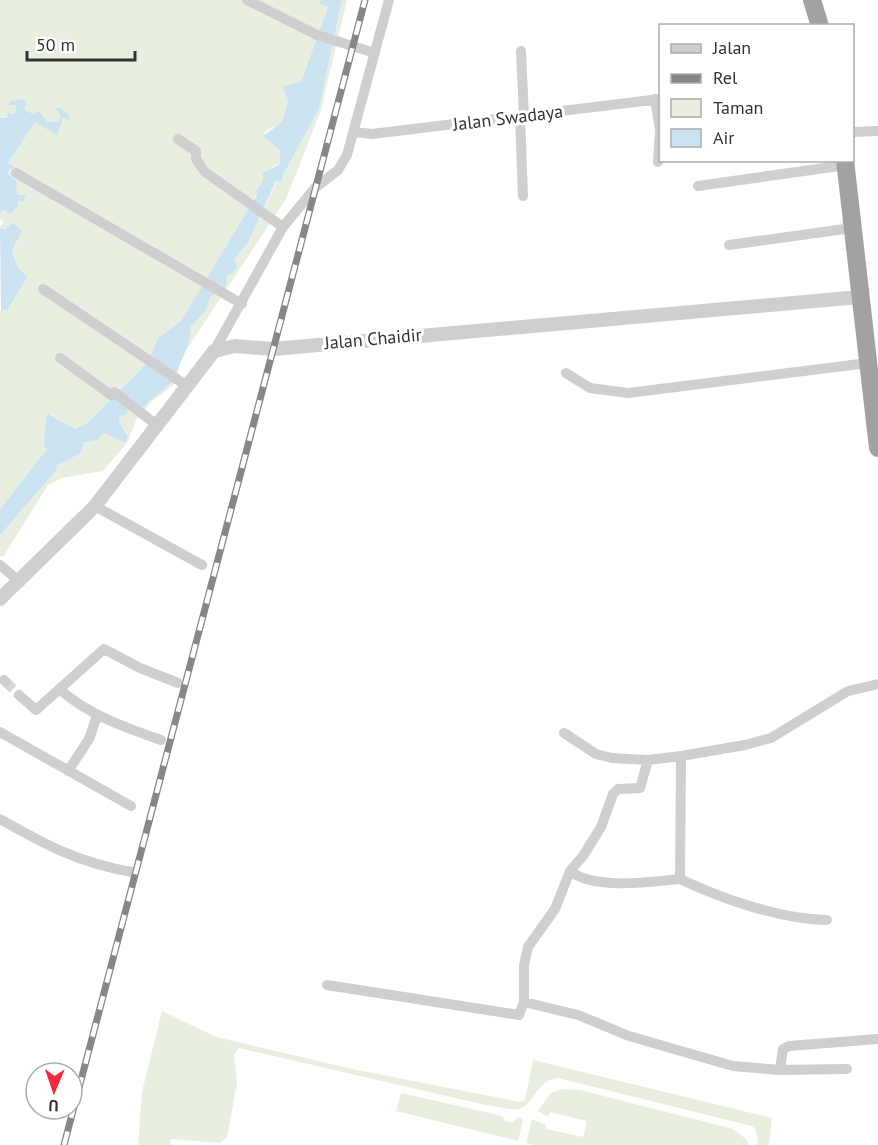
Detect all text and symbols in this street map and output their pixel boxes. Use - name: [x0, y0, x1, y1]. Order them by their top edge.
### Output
- scale bar: [27, 24, 135, 62]
- legend: [659, 24, 854, 162]
- text: 50 m: [36, 33, 75, 56]
- text: Jalan: [712, 36, 751, 59]
- text: Rel: [713, 66, 738, 89]
- text: Taman: [713, 96, 763, 119]
- street label: Jalan Swadaya: [451, 99, 564, 136]
- text: Air: [713, 126, 734, 149]
- street label: Jalan Chaidir: [322, 323, 423, 354]
- north arrow: [24, 1061, 84, 1121]
- text: U: [48, 1096, 59, 1116]

